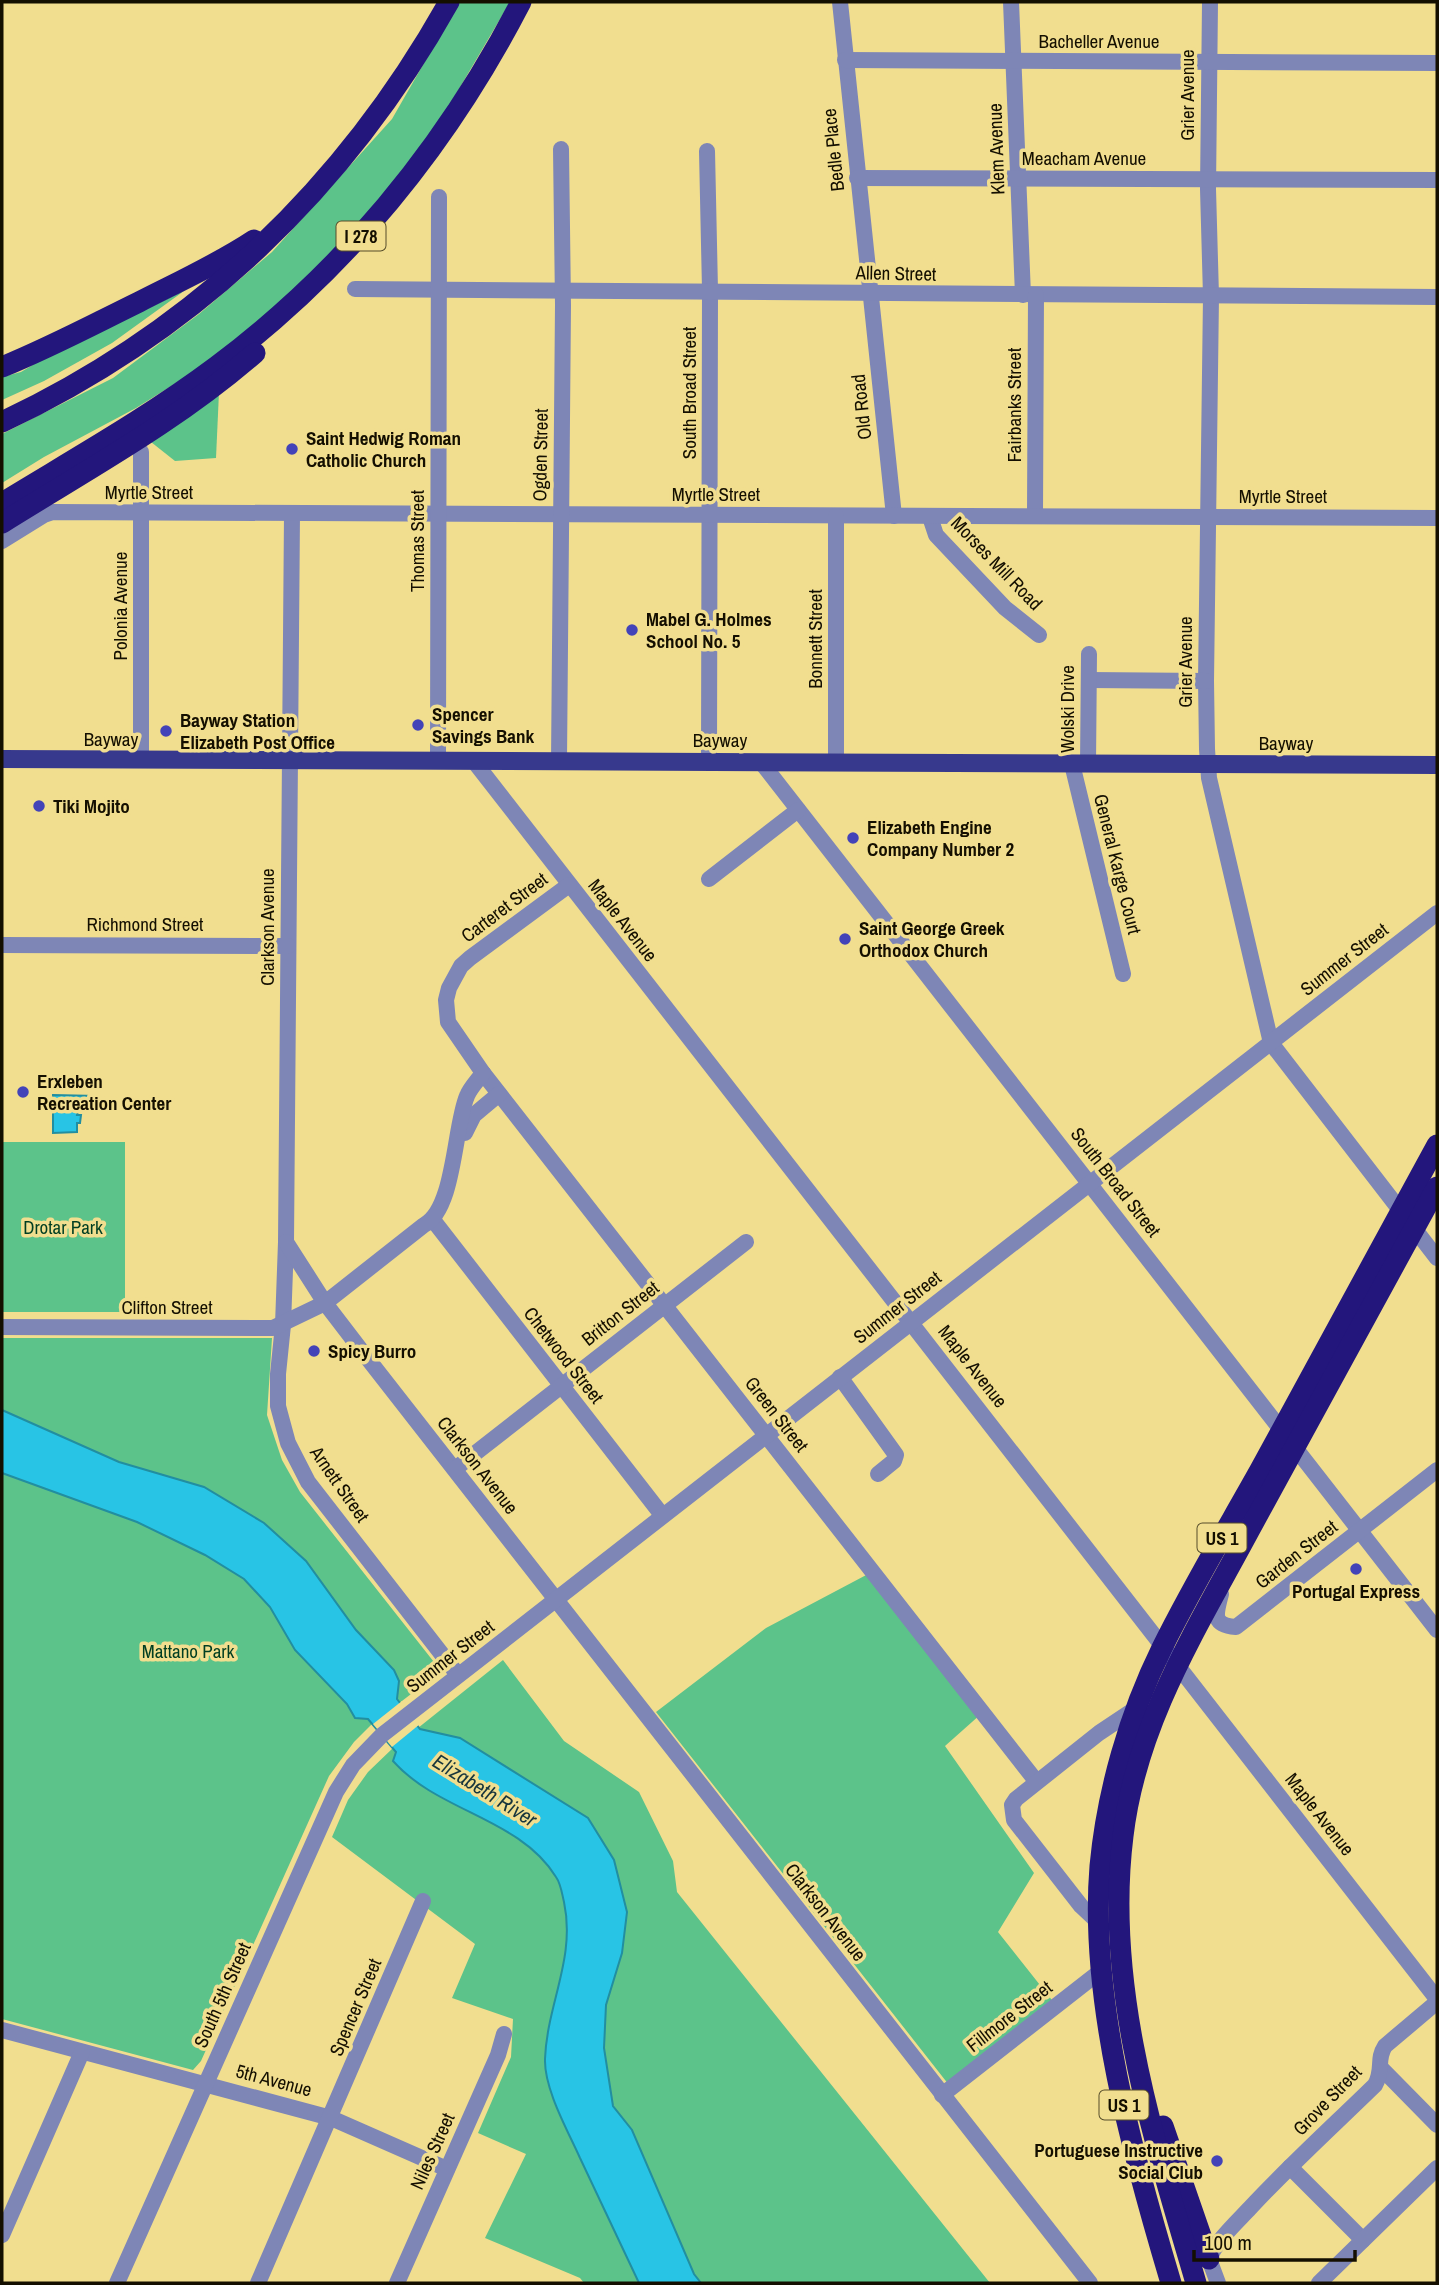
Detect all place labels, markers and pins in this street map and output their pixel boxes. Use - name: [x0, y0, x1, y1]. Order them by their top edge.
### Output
- place label: Saint Hedwig Roman Catholic Church: [306, 425, 461, 473]
- marker: Saint Hedwig Roman Catholic Church: [284, 441, 300, 457]
- place label: Mabel G. Holmes School No. 5: [646, 606, 772, 654]
- marker: Mabel G. Holmes School No. 5: [624, 622, 640, 638]
- place label: Spencer Savings Bank: [432, 701, 535, 749]
- place label: Bayway Station Elizabeth Post Office: [180, 707, 335, 755]
- marker: Spencer Savings Bank: [410, 717, 426, 733]
- marker: Bayway Station Elizabeth Post Office: [158, 723, 174, 739]
- place label: Tiki Mojito: [53, 793, 130, 819]
- marker: Tiki Mojito: [31, 798, 47, 814]
- place label: Elizabeth Engine Company Number 2: [867, 814, 1015, 862]
- marker: Elizabeth Engine Company Number 2: [845, 830, 861, 846]
- place label: Saint George Greek Orthodox Church: [859, 915, 1005, 963]
- marker: Saint George Greek Orthodox Church: [837, 931, 853, 947]
- place label: Erxleben Recreation Center: [37, 1068, 171, 1116]
- marker: Erxleben Recreation Center: [15, 1084, 31, 1100]
- place label: Spicy Burro: [328, 1338, 416, 1364]
- marker: Spicy Burro: [306, 1343, 322, 1359]
- marker: Portugal Express: [1348, 1561, 1364, 1577]
- place label: Portugal Express: [1292, 1578, 1420, 1604]
- place label: Portuguese Instructive Social Club: [1034, 2137, 1203, 2185]
- marker: Portuguese Instructive Social Club: [1209, 2153, 1225, 2169]

